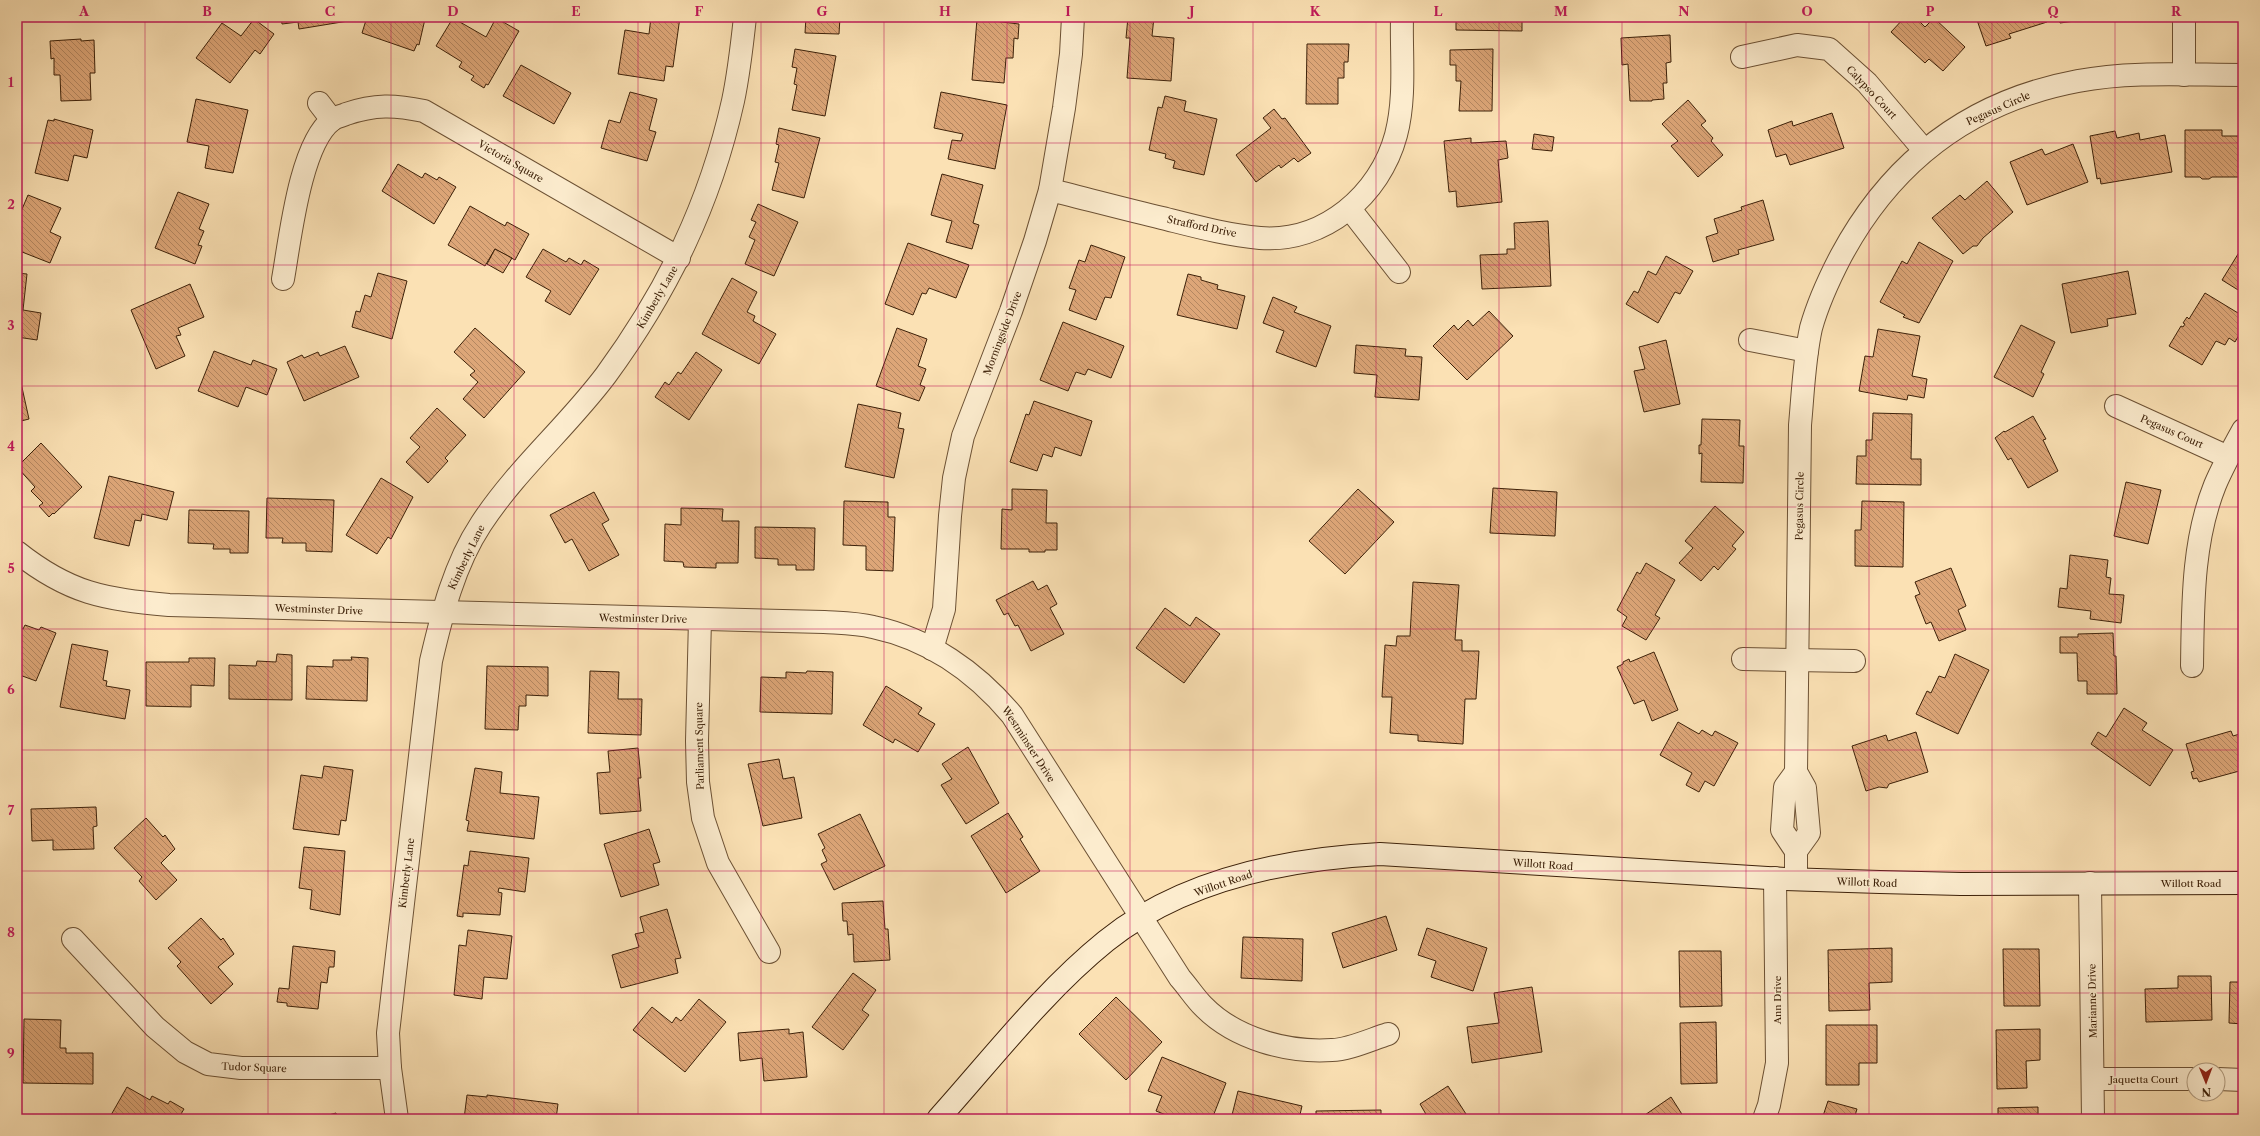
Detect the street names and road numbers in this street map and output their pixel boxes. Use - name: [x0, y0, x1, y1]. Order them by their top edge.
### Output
- street label: Calypso Court: [1844, 63, 1900, 122]
- street label: Pegasus Circle: [1964, 88, 2033, 128]
- street label: Victoria Square: [475, 137, 546, 186]
- street label: Strafford Drive: [1166, 213, 1238, 240]
- street label: Kimberly Lane: [634, 263, 681, 331]
- street label: Morningside Drive: [980, 289, 1025, 377]
- street label: Pegasus Court: [2138, 412, 2206, 451]
- street label: Pegasus Circle: [1792, 471, 1807, 540]
- street label: Kimberly Lane: [445, 522, 488, 592]
- street label: Westminster Drive: [274, 601, 364, 618]
- street label: Westminster Drive: [598, 611, 688, 626]
- street label: Parliament Square: [692, 702, 707, 790]
- street label: Westminster Drive: [999, 703, 1058, 785]
- street label: Kimberly Lane: [396, 837, 417, 909]
- street label: Willott Road: [1511, 856, 1574, 873]
- street label: Willott Road: [1191, 867, 1254, 900]
- street label: Willott Road: [1836, 875, 1897, 890]
- street label: Willott Road: [2160, 877, 2221, 890]
- street label: Marianne Drive: [2085, 963, 2100, 1038]
- street label: Ann Drive: [1771, 975, 1784, 1025]
- street label: Tudor Square: [221, 1060, 287, 1075]
- street label: Jaquetta Court: [2107, 1073, 2179, 1086]

